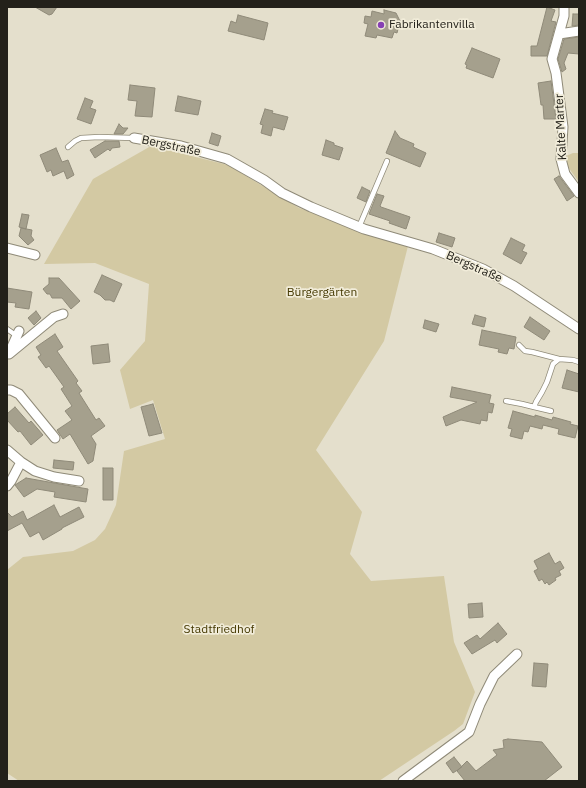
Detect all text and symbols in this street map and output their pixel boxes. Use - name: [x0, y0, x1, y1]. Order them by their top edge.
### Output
- place label: Fabrikantenvilla: [389, 18, 475, 32]
- marker: Fabrikantenvilla: [376, 20, 386, 30]
- street label: Kalte Marter: [552, 93, 570, 161]
- street label: Bergstraße: [140, 133, 202, 159]
- street label: Bergstraße: [444, 248, 504, 286]
- park label: Bürgergärten: [287, 286, 357, 300]
- park label: Stadtfriedhof: [184, 623, 254, 637]

